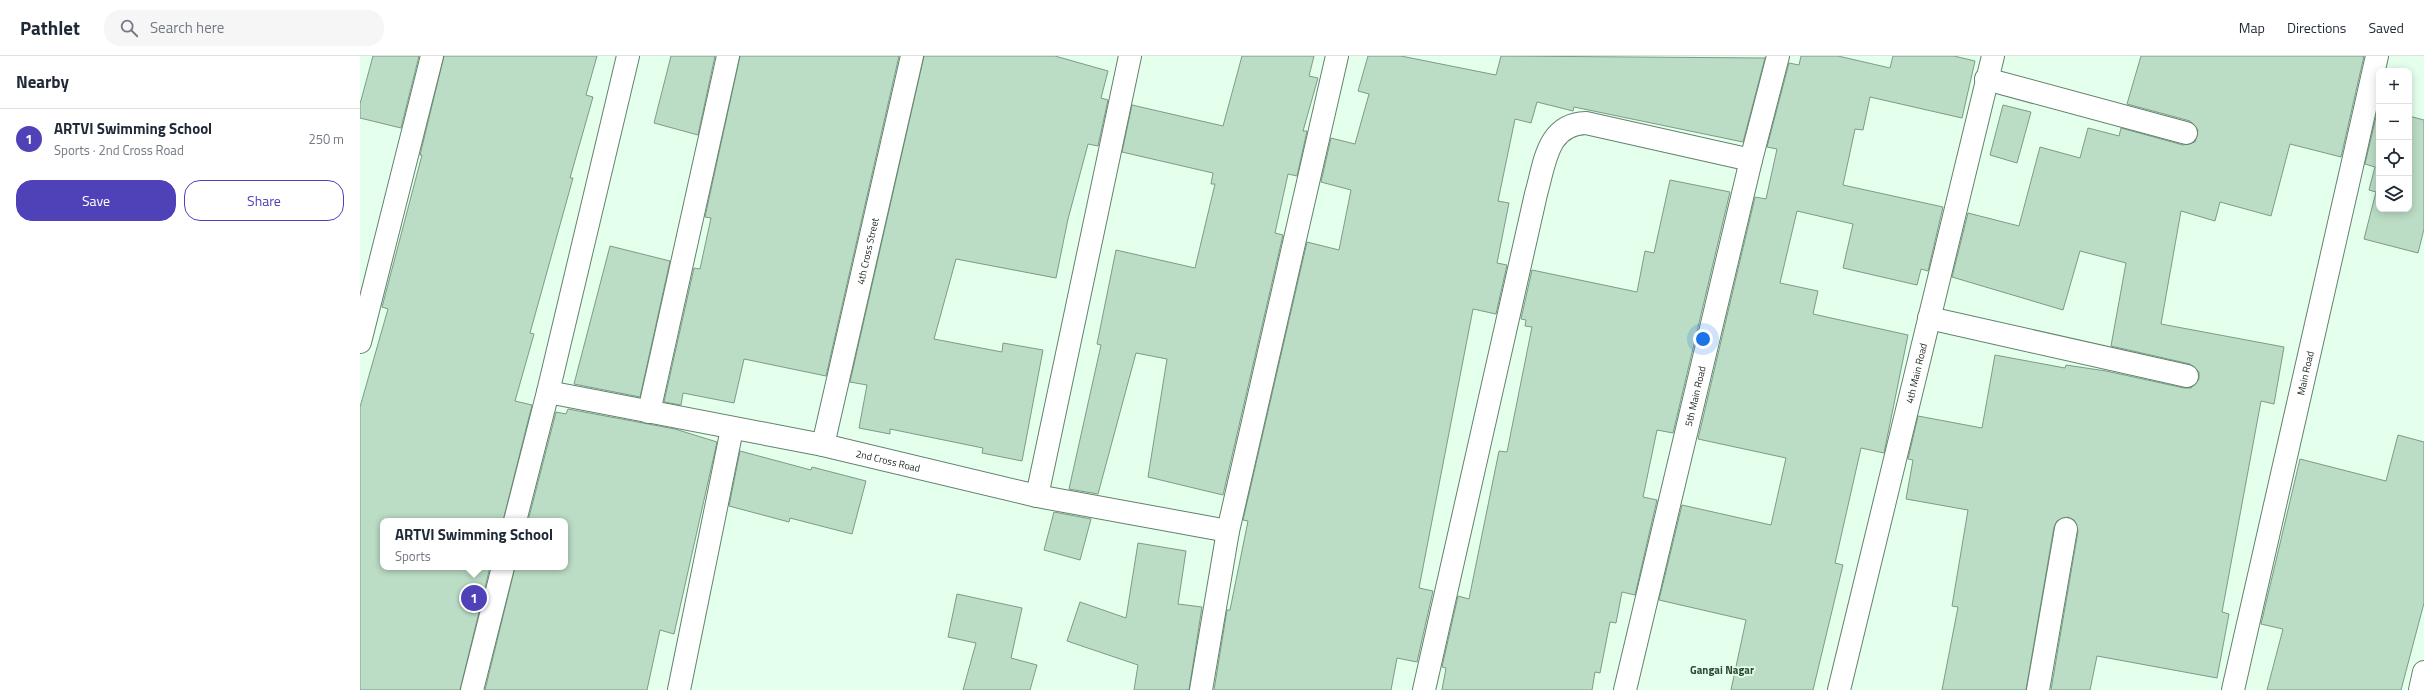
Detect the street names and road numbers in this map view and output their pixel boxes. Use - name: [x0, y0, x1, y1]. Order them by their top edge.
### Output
- street label: 4th Cross Street: [852, 216, 882, 286]
- street label: 4th Main Road: [1901, 342, 1931, 405]
- street label: Main Road: [2293, 350, 2317, 397]
- street label: 5th Main Road: [1680, 364, 1709, 428]
- street label: 2nd Cross Road: [854, 446, 922, 475]

